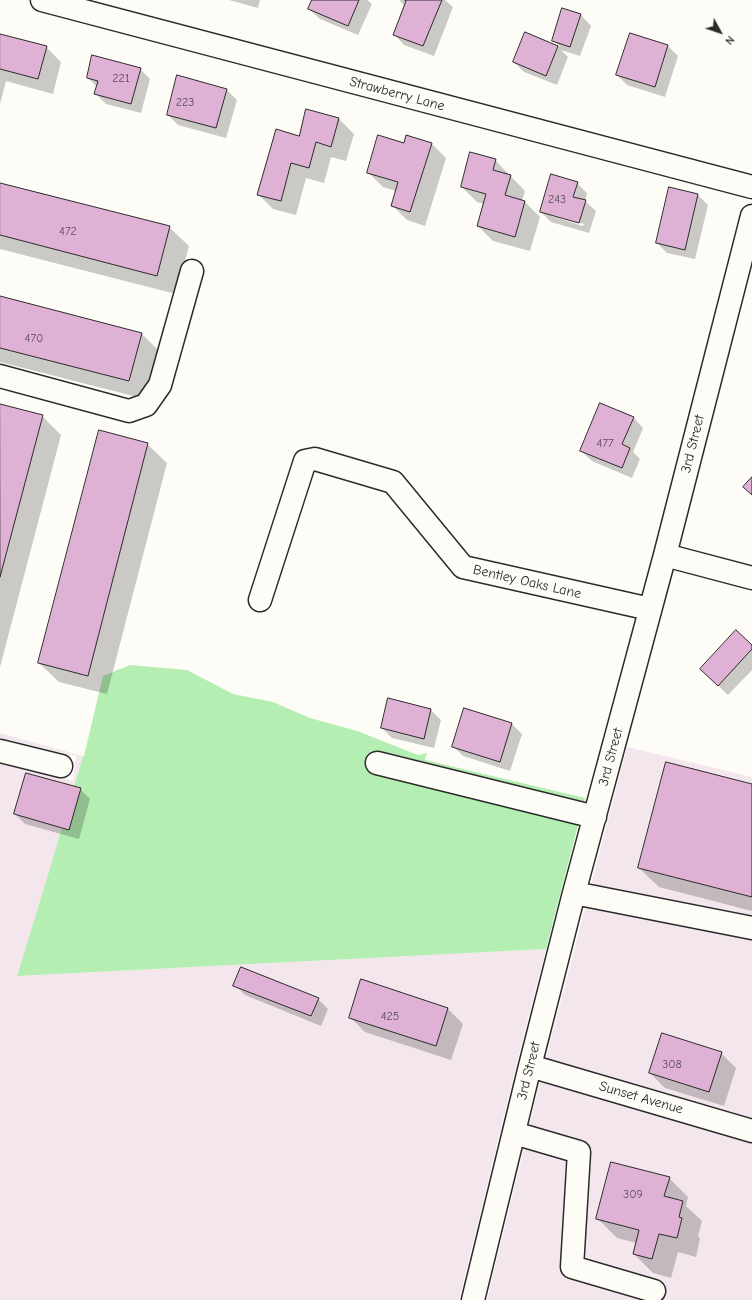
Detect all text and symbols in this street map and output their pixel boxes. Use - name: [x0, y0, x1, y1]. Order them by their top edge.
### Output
- north arrow: [700, 12, 740, 52]
- text: N: [722, 33, 737, 47]
- house number: 221: [112, 72, 130, 86]
- street label: Strawberry Lane: [348, 73, 446, 115]
- house number: 223: [176, 96, 194, 110]
- house number: 243: [548, 193, 566, 207]
- house number: 472: [59, 225, 77, 239]
- house number: 470: [25, 332, 43, 346]
- street label: 3rd Street: [678, 413, 708, 475]
- house number: 477: [596, 437, 614, 451]
- street label: Bentley Oaks Lane: [471, 561, 583, 603]
- street label: 3rd Street: [595, 726, 627, 788]
- house number: 425: [381, 1010, 399, 1024]
- street label: 3rd Street: [514, 1040, 544, 1102]
- house number: 308: [662, 1058, 682, 1072]
- street label: Sunset Avenue: [597, 1078, 685, 1118]
- house number: 309: [623, 1188, 643, 1202]

